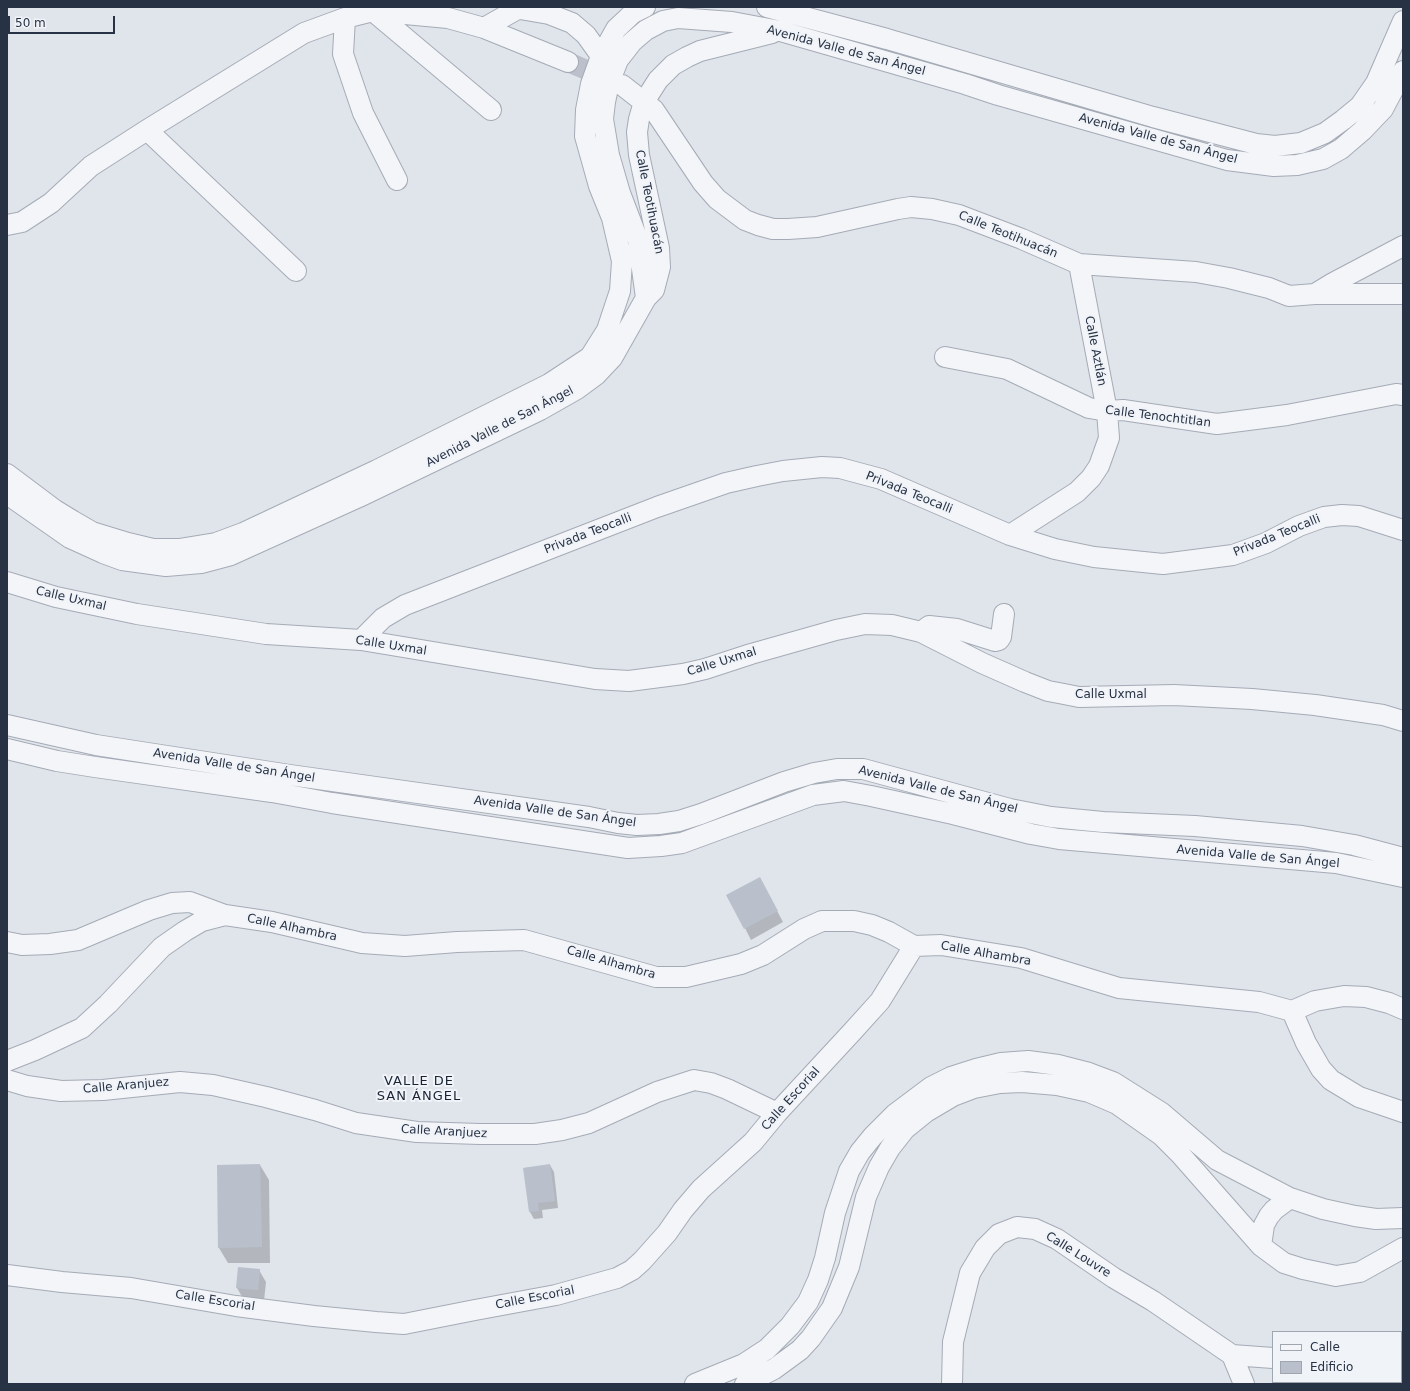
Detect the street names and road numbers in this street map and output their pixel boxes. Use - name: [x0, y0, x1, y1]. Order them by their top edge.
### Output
- street label: Avenida Valle de San Ángel: [765, 23, 927, 79]
- street label: Avenida Valle de San Ángel: [1077, 111, 1239, 167]
- street label: Calle Teotihuacán: [632, 149, 666, 255]
- street label: Calle Teotihuacán: [956, 209, 1060, 261]
- street label: Calle Aztlán: [1081, 315, 1109, 387]
- street label: Avenida Valle de San Ángel: [424, 383, 576, 471]
- street label: Calle Tenochtitlan: [1104, 403, 1212, 431]
- street label: Privada Teocalli: [863, 469, 955, 517]
- street label: Privada Teocalli: [542, 511, 634, 557]
- street label: Privada Teocalli: [1231, 512, 1323, 560]
- street label: Calle Uxmal: [34, 584, 108, 614]
- street label: Calle Uxmal: [354, 633, 428, 659]
- street label: Calle Uxmal: [686, 645, 758, 679]
- street label: Calle Uxmal: [1075, 688, 1147, 702]
- street label: Avenida Valle de San Ángel: [152, 746, 316, 786]
- street label: Avenida Valle de San Ángel: [857, 763, 1019, 817]
- street label: Avenida Valle de San Ángel: [473, 793, 637, 831]
- street label: Avenida Valle de San Ángel: [1176, 843, 1340, 871]
- street label: Calle Alhambra: [246, 911, 338, 945]
- street label: Calle Alhambra: [940, 939, 1032, 969]
- street label: Calle Alhambra: [565, 943, 657, 983]
- street label: Calle Escorial: [759, 1064, 823, 1134]
- street label: Calle Aranjuez: [82, 1075, 170, 1097]
- street label: Calle Aranjuez: [401, 1123, 487, 1141]
- street label: Calle Louvre: [1043, 1229, 1113, 1281]
- street label: Calle Escorial: [494, 1283, 576, 1313]
- street label: Calle Escorial: [174, 1288, 256, 1314]

